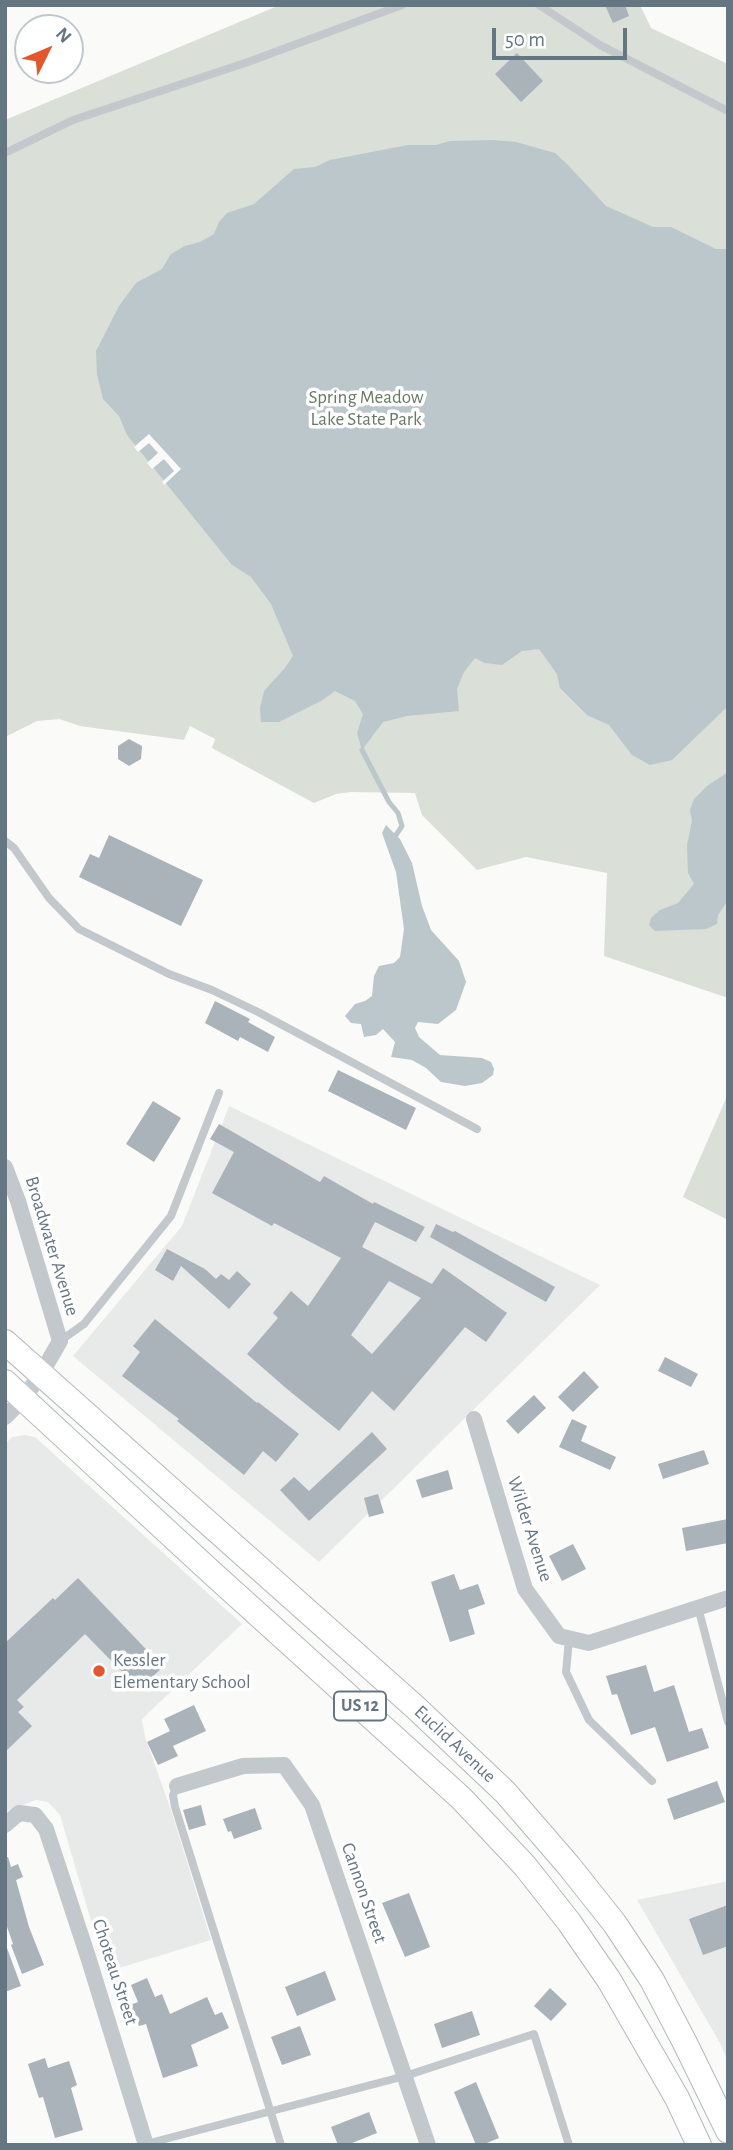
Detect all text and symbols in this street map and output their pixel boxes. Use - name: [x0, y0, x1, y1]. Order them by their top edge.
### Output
- north arrow: [14, 14, 84, 84]
- scale bar: [495, 14, 630, 58]
- text: N: [52, 24, 75, 47]
- text: 50 m: [505, 29, 545, 50]
- park label: Spring Meadow Lake State Park: [308, 386, 424, 430]
- street label: Broadwater Avenue: [20, 1174, 84, 1318]
- street label: Wilder Avenue: [502, 1473, 558, 1585]
- place label: Kessler Elementary School: [113, 1649, 251, 1693]
- marker: Kessler Elementary School: [91, 1663, 107, 1679]
- road number: US 12: [334, 1692, 386, 1721]
- street label: Euclid Avenue: [409, 1700, 501, 1788]
- street label: Cannon Street: [336, 1840, 392, 1946]
- street label: Choteau Street: [87, 1916, 143, 2028]

